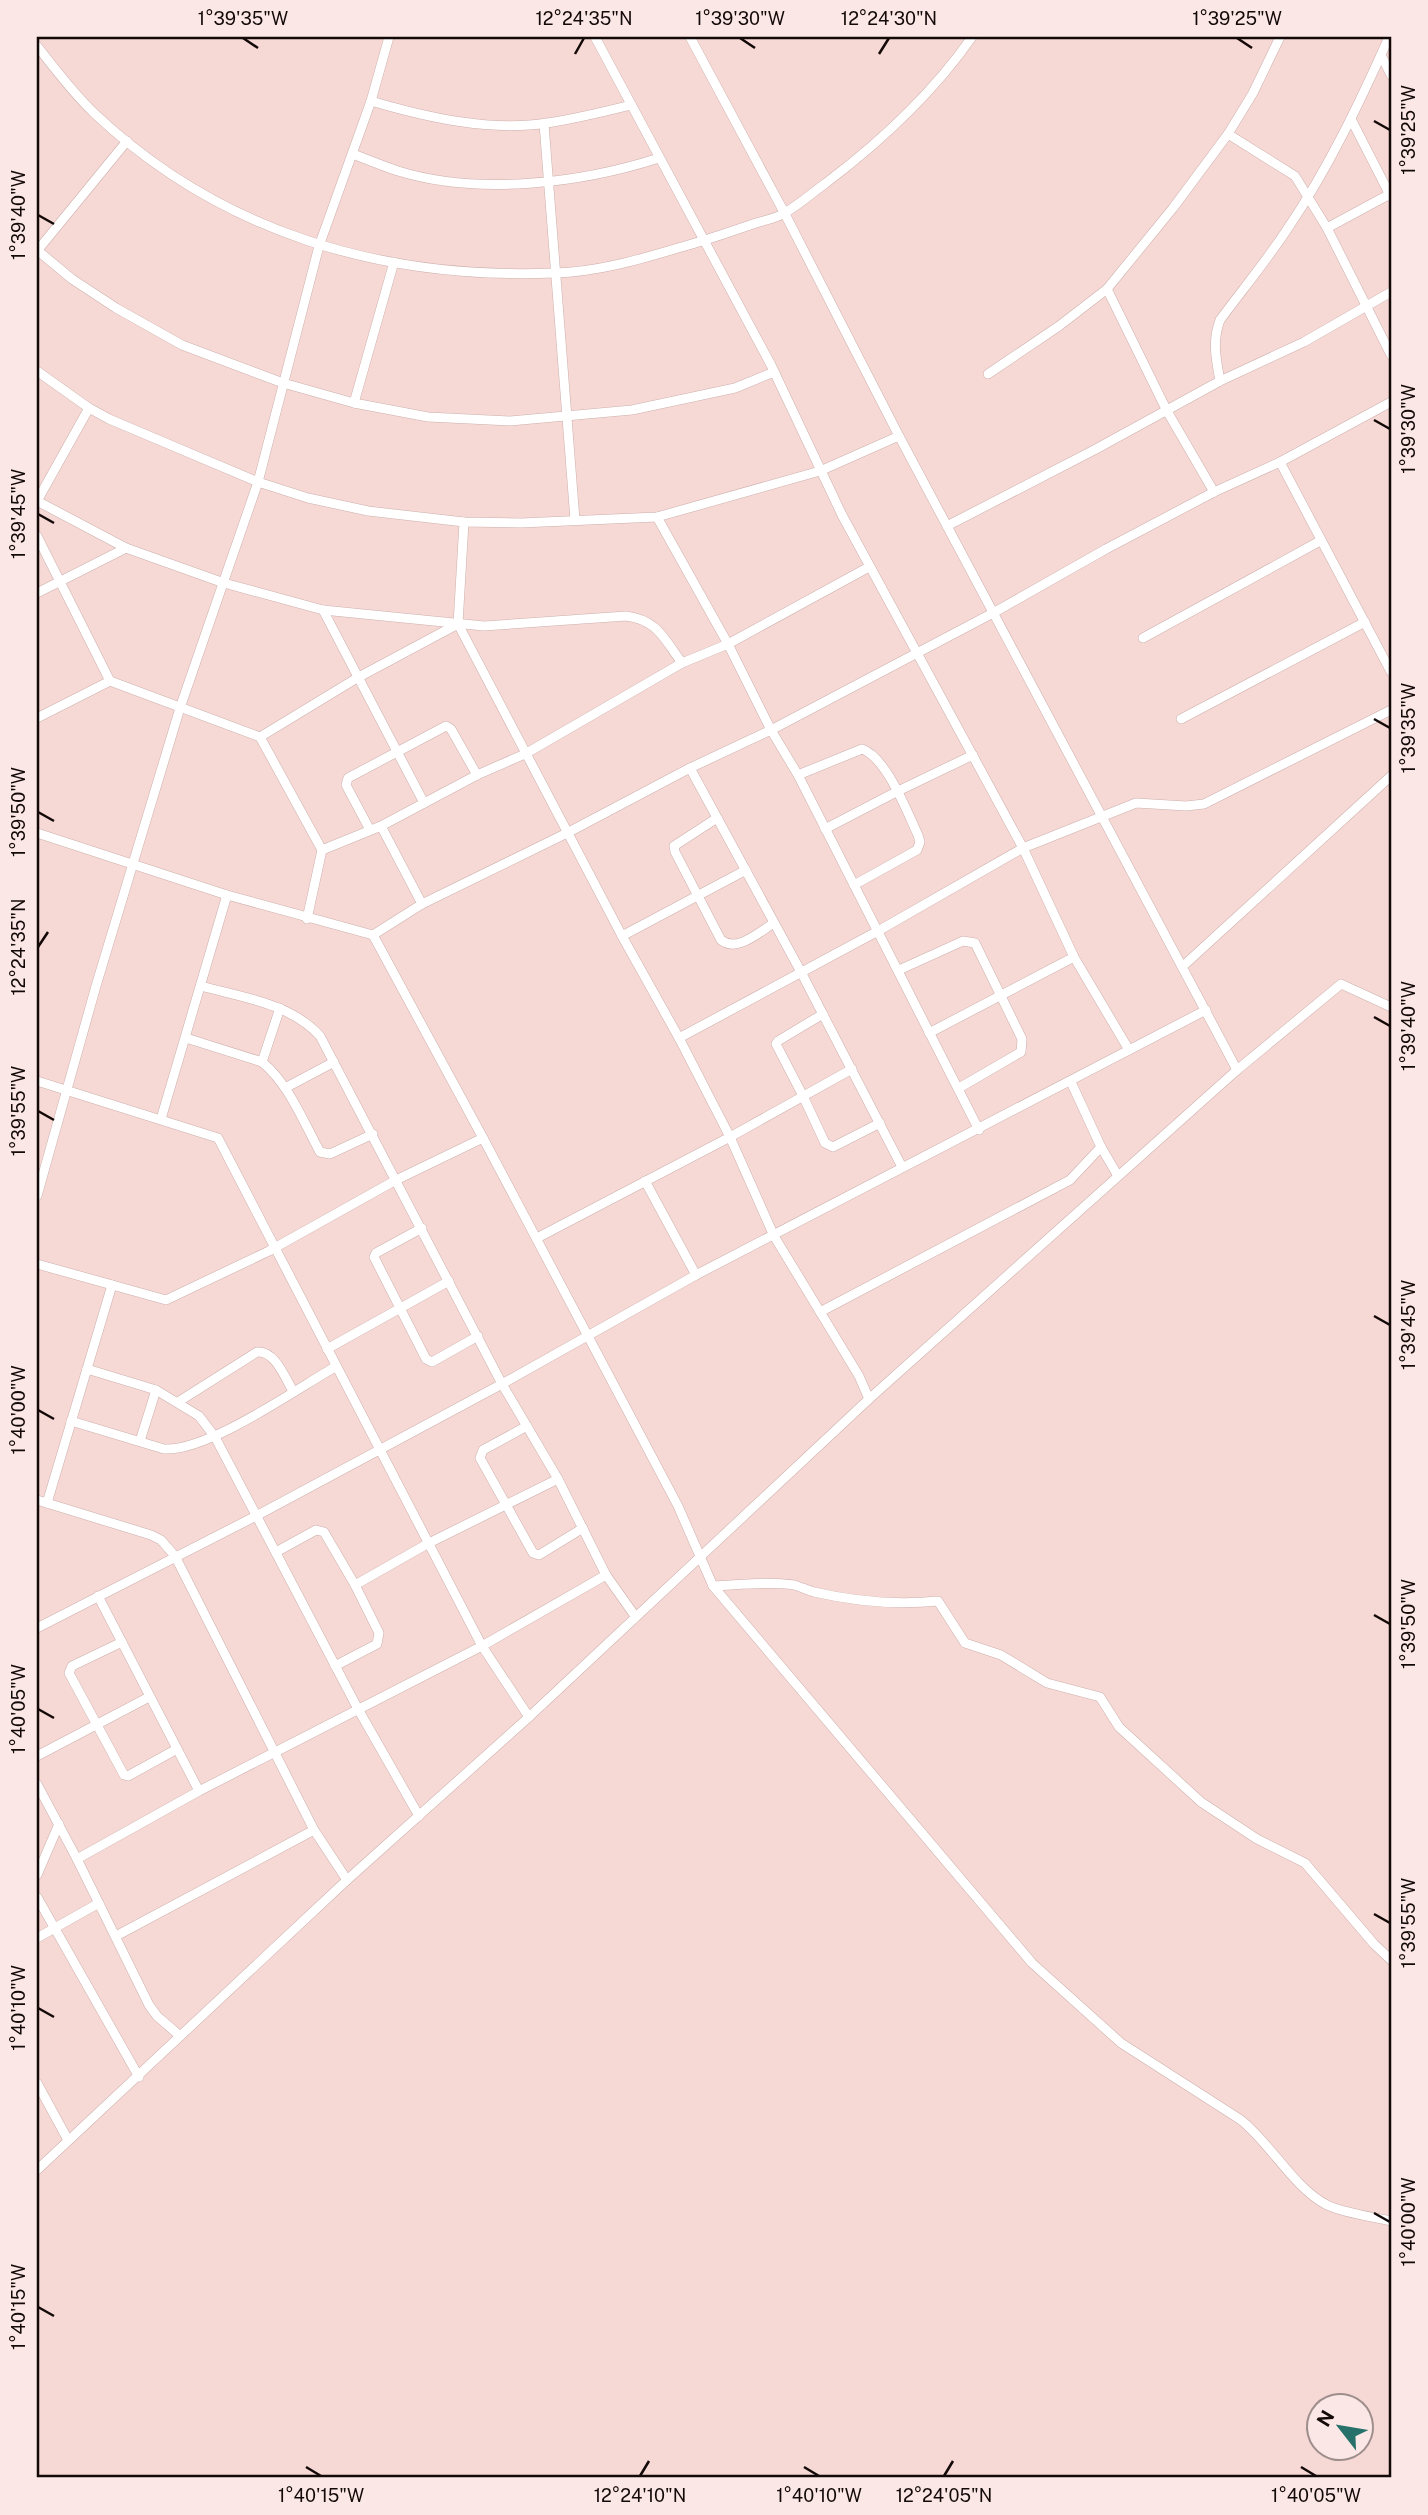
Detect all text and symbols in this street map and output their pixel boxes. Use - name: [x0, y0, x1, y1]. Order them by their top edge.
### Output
- text: 1°39'35"W: [198, 8, 288, 29]
- text: 12°24'35"N: [536, 8, 633, 29]
- text: 1°39'30"W: [695, 8, 785, 29]
- text: 12°24'30"N: [841, 8, 937, 29]
- text: 1°39'25"W: [1192, 8, 1282, 29]
- text: 1°39'25"W: [1398, 85, 1419, 175]
- text: 1°39'40"W: [8, 170, 29, 260]
- text: 1°39'30"W: [1398, 384, 1419, 474]
- text: 1°39'45"W: [8, 469, 29, 559]
- text: 1°39'35"W: [1398, 683, 1419, 773]
- text: 1°39'50"W: [8, 767, 29, 857]
- text: 12°24'35"N: [8, 899, 29, 996]
- text: 1°39'40"W: [1398, 981, 1419, 1071]
- text: 1°39'55"W: [8, 1066, 29, 1156]
- text: 1°39'45"W: [1398, 1280, 1419, 1370]
- text: 1°40'00"W: [8, 1365, 29, 1455]
- text: 1°39'50"W: [1398, 1579, 1419, 1669]
- text: 1°40'05"W: [8, 1664, 29, 1754]
- text: 1°39'55"W: [1398, 1878, 1419, 1968]
- text: 1°40'10"W: [8, 1965, 29, 2051]
- text: 1°40'00"W: [1398, 2177, 1419, 2267]
- text: 1°40'15"W: [8, 2264, 29, 2350]
- north arrow: [1306, 2392, 1376, 2462]
- text: N: [1312, 2406, 1339, 2430]
- text: 1°40'15"W: [278, 2485, 364, 2506]
- text: 12°24'10"N: [594, 2485, 686, 2506]
- text: 1°40'10"W: [776, 2485, 862, 2506]
- text: 12°24'05"N: [896, 2485, 992, 2506]
- text: 1°40'05"W: [1271, 2485, 1361, 2506]

